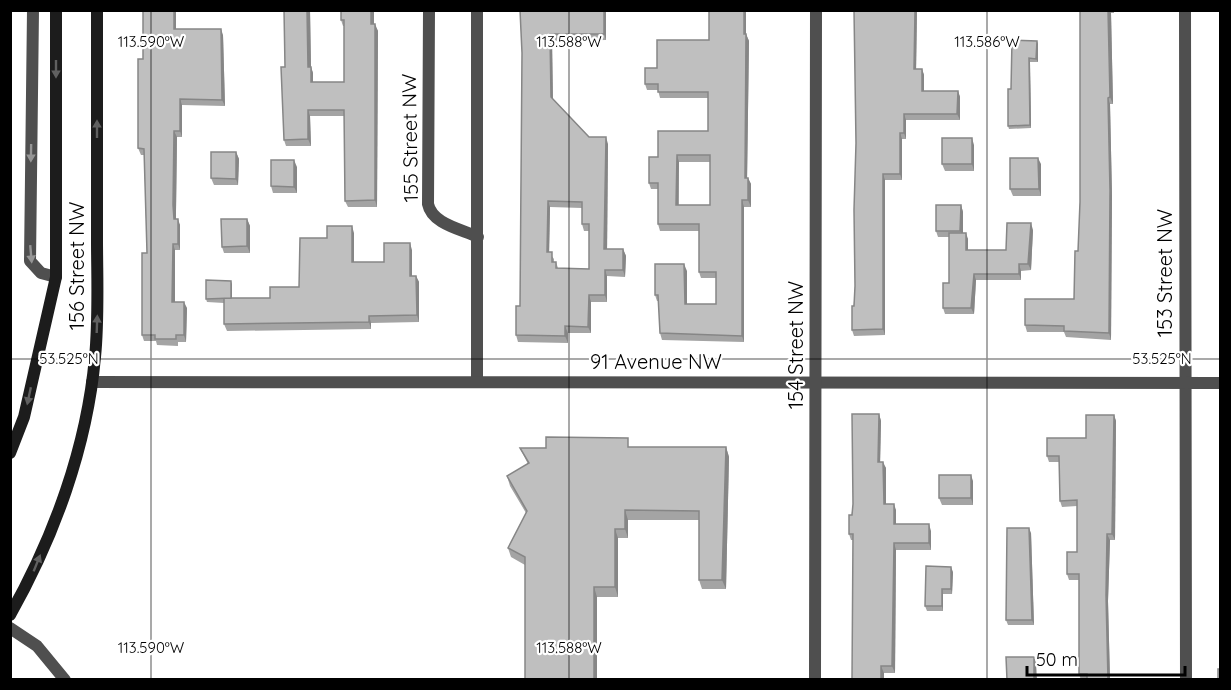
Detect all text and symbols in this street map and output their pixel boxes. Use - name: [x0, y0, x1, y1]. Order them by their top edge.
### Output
- text: 113.590°W: [118, 32, 185, 51]
- text: 113.588°W: [536, 32, 602, 51]
- text: 113.586°W: [954, 32, 1020, 51]
- one-way arrow: [51, 59, 61, 78]
- street label: 155 Street NW: [396, 73, 423, 203]
- one-way arrow: [92, 119, 102, 138]
- one-way arrow: [27, 143, 36, 162]
- street label: 156 Street NW: [64, 202, 89, 330]
- street label: 153 Street NW: [1152, 209, 1177, 337]
- one-way arrow: [26, 245, 36, 264]
- street label: 154 Street NW: [783, 281, 808, 409]
- one-way arrow: [92, 314, 101, 333]
- text: 53.525°N: [39, 349, 99, 368]
- street label: 91 Avenue NW: [590, 349, 722, 374]
- text: 53.525°N: [1132, 349, 1192, 368]
- one-way arrow: [24, 386, 33, 405]
- one-way arrow: [33, 554, 42, 572]
- text: 113.590°W: [118, 638, 185, 657]
- text: 113.588°W: [536, 638, 602, 657]
- scale bar: [1027, 639, 1184, 677]
- text: 50 m: [1036, 648, 1078, 671]

